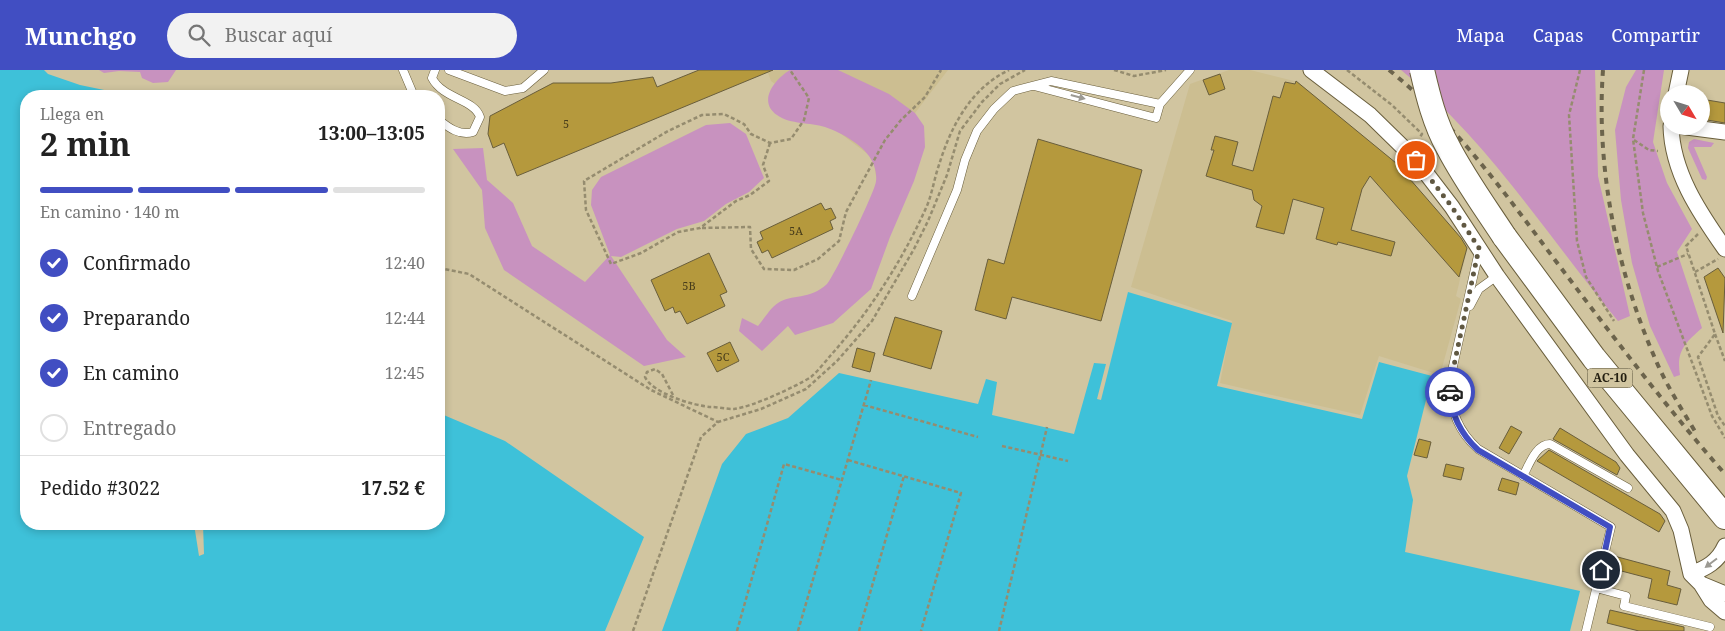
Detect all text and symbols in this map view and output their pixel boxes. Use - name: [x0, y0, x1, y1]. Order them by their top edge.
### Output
- search box: [167, 13, 517, 58]
- text: Munchgo: [25, 19, 137, 52]
- icon: search: [185, 21, 213, 49]
- text: Buscar aquí: [225, 22, 332, 48]
- text: Mapa: [1457, 23, 1505, 47]
- text: Capas: [1533, 23, 1583, 47]
- text: Compartir: [1611, 23, 1700, 47]
- north arrow: [1660, 85, 1710, 135]
- map controls: [1660, 85, 1710, 135]
- one-way arrow: [1070, 93, 1085, 101]
- text: Llega en: [40, 103, 104, 125]
- house number: 5: [563, 116, 569, 131]
- text: 13:00–13:05: [318, 120, 425, 146]
- text: 2 min: [40, 122, 131, 165]
- pin: [1395, 139, 1437, 181]
- icon: bag: [1402, 146, 1430, 174]
- text: En camino · 140 m: [40, 201, 180, 223]
- house number: 5A: [789, 223, 803, 238]
- icon: check: [40, 249, 68, 277]
- text: Confirmado: [83, 250, 191, 276]
- text: 12:40: [385, 252, 425, 274]
- house number: 5B: [682, 278, 696, 293]
- icon: check: [40, 304, 68, 332]
- text: Preparando: [83, 305, 190, 331]
- text: 12:44: [385, 307, 425, 329]
- house number: 5C: [717, 349, 730, 364]
- icon: check: [40, 359, 68, 387]
- text: En camino: [83, 360, 179, 386]
- text: 12:45: [385, 362, 425, 384]
- courier: [1425, 367, 1475, 417]
- road number: AC-10: [1588, 368, 1632, 388]
- icon: car: [1436, 378, 1464, 406]
- text: Entregado: [83, 415, 176, 441]
- text: Pedido #3022: [40, 475, 160, 501]
- text: 17.52 €: [361, 475, 425, 501]
- pin: [1580, 549, 1622, 591]
- icon: home: [1587, 556, 1615, 584]
- one-way arrow: [1705, 558, 1718, 569]

